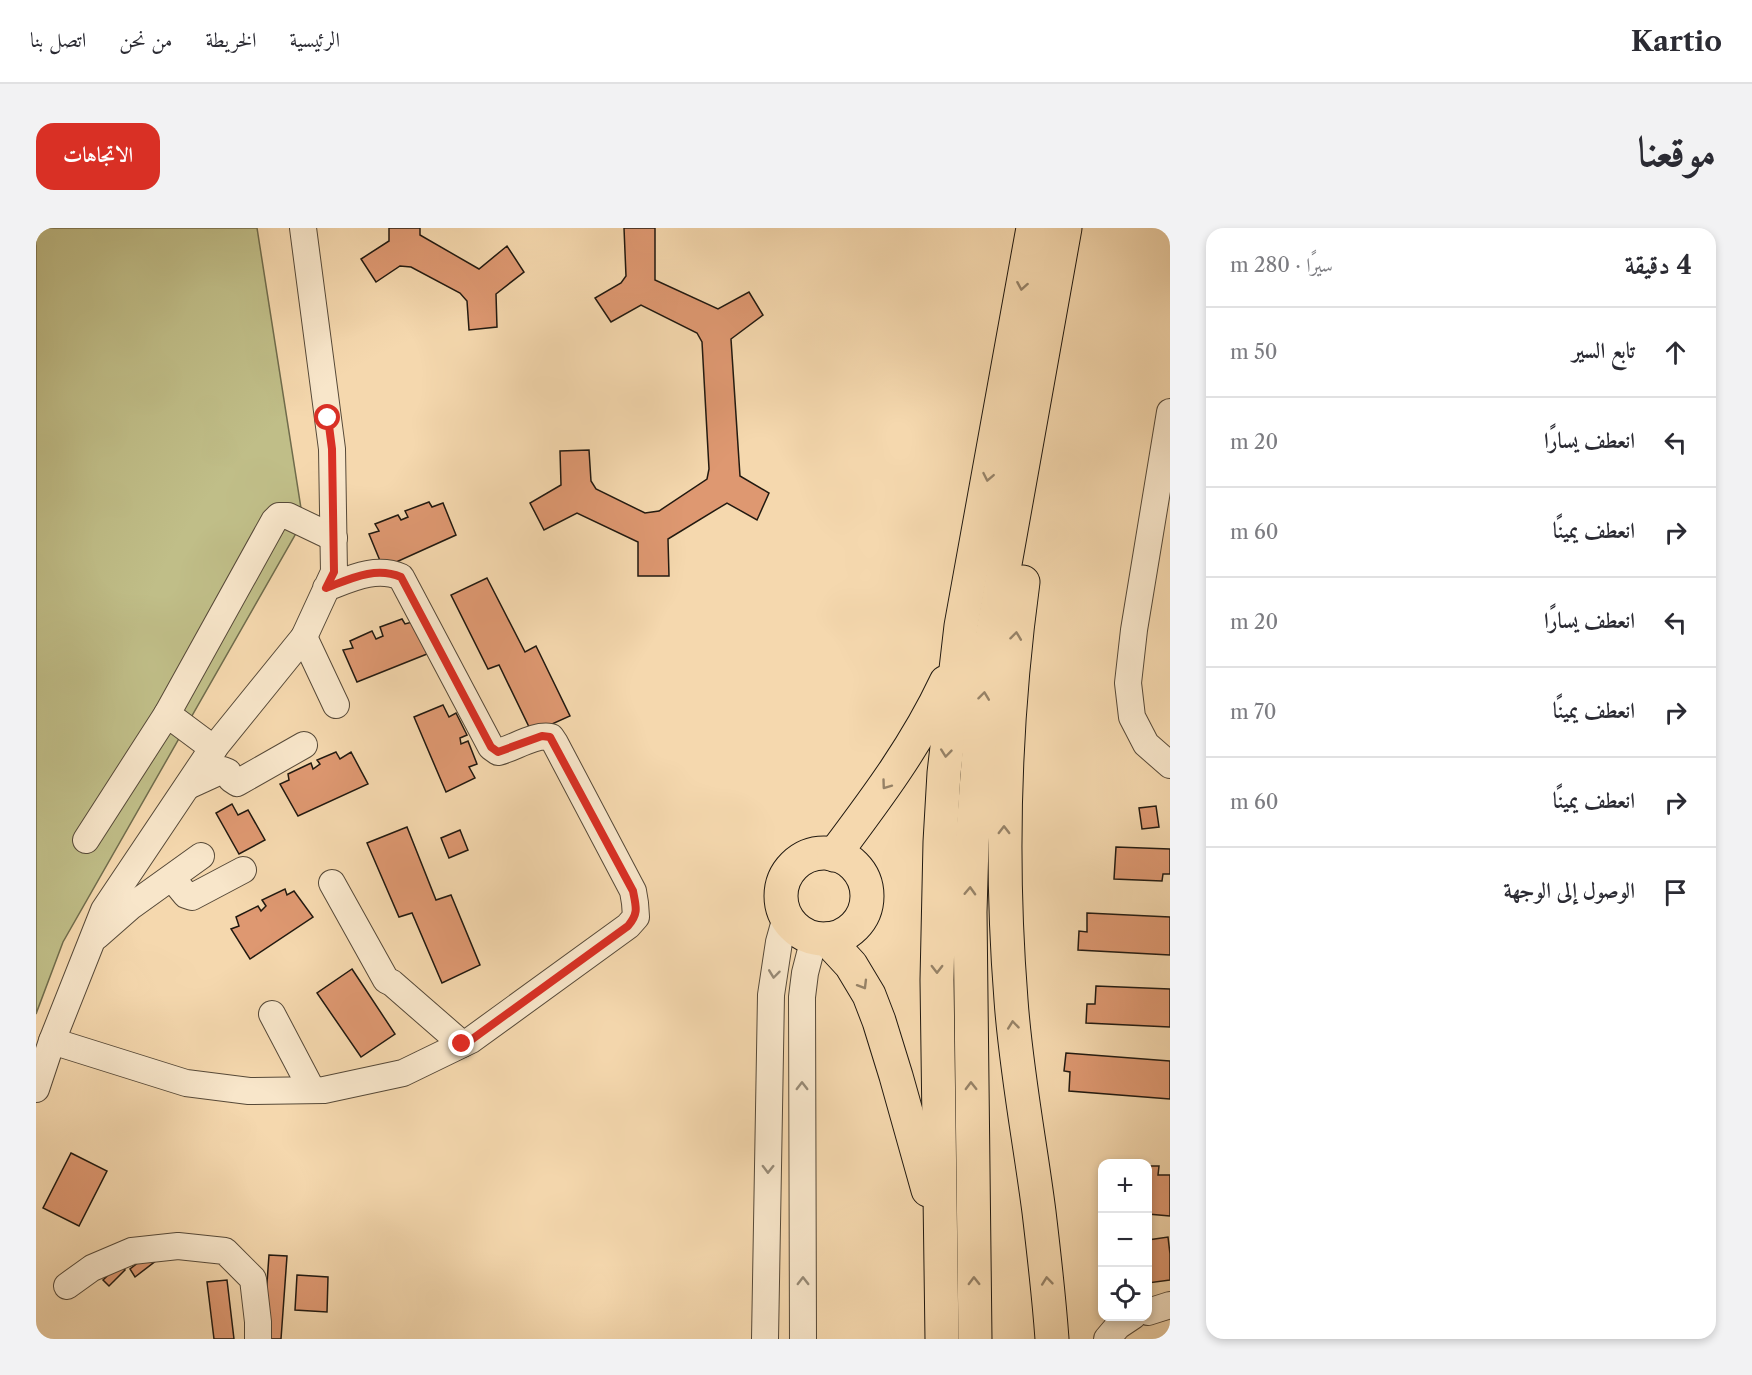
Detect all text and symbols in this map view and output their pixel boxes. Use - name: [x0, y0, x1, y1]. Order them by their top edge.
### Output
- text: Kartio: [1631, 24, 1722, 58]
- text: اتصل بنا: [30, 27, 86, 52]
- text: من نحن: [119, 27, 172, 52]
- text: الخريطة: [205, 27, 257, 52]
- text: الرئيسية: [290, 27, 340, 52]
- button: الاتجاهات: [36, 123, 160, 190]
- text: موقعنا: [1638, 125, 1716, 177]
- text: 4 دقيقة: [1625, 249, 1692, 281]
- text: سيرًا · 280 m: [1230, 253, 1333, 277]
- one-way arrow: [1016, 280, 1029, 290]
- icon: ahead: [1659, 336, 1692, 369]
- text: تابع السير: [1572, 337, 1635, 364]
- text: 50 m: [1230, 340, 1278, 364]
- route start: [314, 404, 340, 430]
- icon: left: [1659, 426, 1692, 459]
- text: انعطف يسارًا: [1544, 427, 1635, 454]
- text: 20 m: [1230, 430, 1278, 454]
- one-way arrow: [982, 472, 995, 482]
- icon: right: [1659, 516, 1692, 549]
- text: انعطف يمينًا: [1553, 517, 1635, 544]
- text: 60 m: [1230, 520, 1278, 544]
- icon: left: [1659, 606, 1692, 639]
- text: انعطف يسارًا: [1544, 607, 1635, 634]
- text: 20 m: [1230, 610, 1278, 634]
- one-way arrow: [1009, 631, 1022, 640]
- one-way arrow: [978, 692, 990, 701]
- icon: right: [1659, 696, 1692, 729]
- text: انعطف يمينًا: [1553, 697, 1635, 724]
- text: 70 m: [1230, 700, 1277, 724]
- one-way arrow: [940, 749, 953, 758]
- one-way arrow: [882, 779, 893, 790]
- icon: right: [1659, 786, 1692, 819]
- text: انعطف يمينًا: [1553, 787, 1635, 814]
- text: 60 m: [1230, 790, 1278, 814]
- one-way arrow: [998, 826, 1010, 835]
- icon: arrive: [1659, 876, 1692, 909]
- text: الوصول إلى الوجهة: [1503, 877, 1635, 904]
- one-way arrow: [964, 886, 977, 895]
- one-way arrow: [931, 964, 943, 973]
- one-way arrow: [768, 969, 781, 979]
- one-way arrow: [855, 979, 867, 989]
- one-way arrow: [1008, 1020, 1020, 1029]
- route end: [448, 1030, 474, 1056]
- one-way arrow: [796, 1081, 808, 1090]
- one-way arrow: [965, 1081, 977, 1090]
- map controls: [1098, 1159, 1152, 1321]
- button: +: [1098, 1159, 1152, 1213]
- one-way arrow: [762, 1164, 774, 1173]
- button: −: [1098, 1213, 1152, 1267]
- button: locate: [1098, 1267, 1152, 1321]
- one-way arrow: [797, 1276, 809, 1285]
- one-way arrow: [968, 1276, 980, 1285]
- one-way arrow: [1041, 1276, 1054, 1285]

